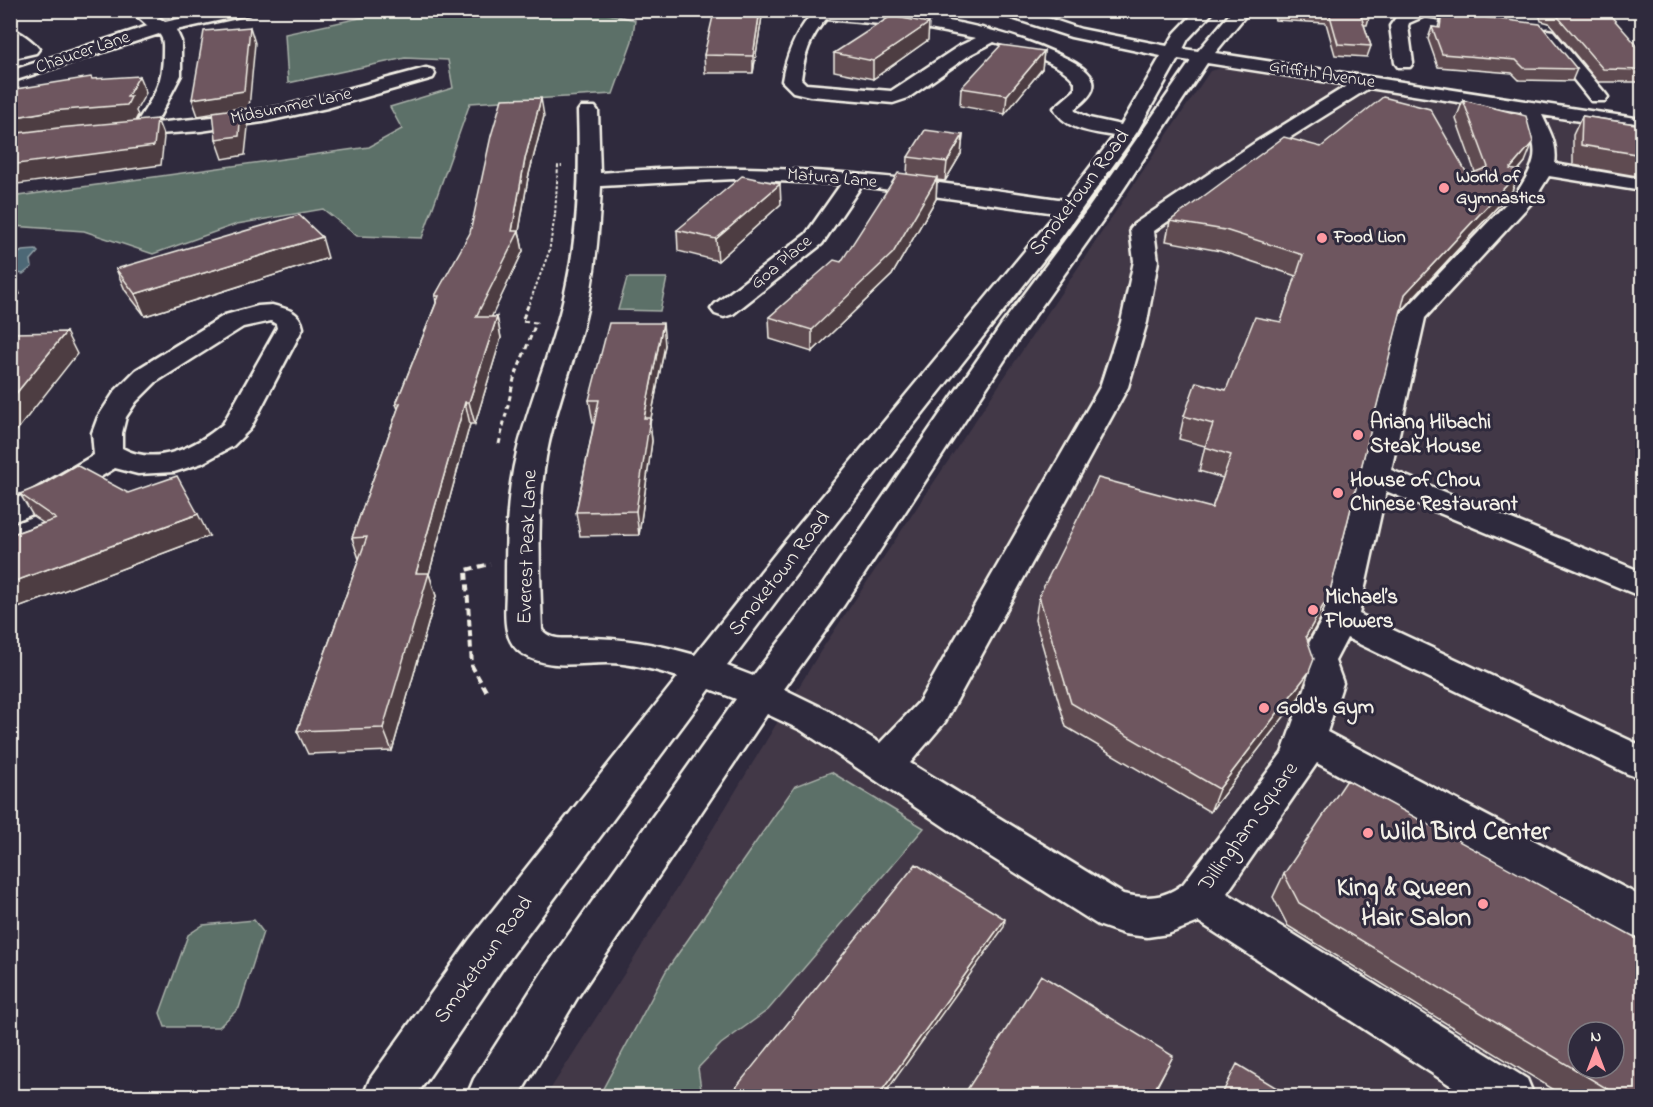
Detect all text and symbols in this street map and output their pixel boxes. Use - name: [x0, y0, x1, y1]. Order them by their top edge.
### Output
- street label: Chaucer Lane: [33, 24, 134, 81]
- street label: Griffith Avenue: [1267, 54, 1378, 96]
- street label: Midsummer Lane: [228, 81, 355, 133]
- street label: Smoketown Road: [1022, 123, 1138, 263]
- street label: Matura Lane: [786, 162, 879, 196]
- place label: World of Gymnastics: [1456, 165, 1545, 213]
- marker: World of Gymnastics: [1437, 181, 1451, 195]
- place label: Food Lion: [1333, 225, 1406, 251]
- street label: Goa Place: [746, 229, 819, 296]
- marker: Food Lion: [1315, 231, 1329, 245]
- place label: Ariang Hibachi Steak House: [1370, 408, 1491, 462]
- marker: Ariang Hibachi Steak House: [1351, 428, 1365, 442]
- place label: House of Chou Chinese Restaurant: [1350, 466, 1519, 520]
- street label: Everest Peak Lane: [510, 469, 546, 625]
- marker: House of Chou Chinese Restaurant: [1331, 486, 1345, 500]
- street label: Smoketown Road: [721, 505, 839, 643]
- place label: Michael’s Flowers: [1324, 583, 1398, 637]
- marker: Michael’s Flowers: [1306, 603, 1320, 617]
- place label: Gold's Gym: [1276, 693, 1374, 725]
- marker: Gold's Gym: [1257, 701, 1271, 715]
- street label: Dillingham Square: [1191, 756, 1308, 900]
- place label: Wild Bird Center: [1380, 814, 1551, 852]
- marker: Wild Bird Center: [1361, 826, 1375, 840]
- place label: King & Queen Hair Salon: [1337, 870, 1471, 938]
- street label: Smoketown Road: [427, 890, 541, 1030]
- marker: King & Queen Hair Salon: [1476, 897, 1490, 911]
- north arrow: [1566, 1020, 1626, 1080]
- text: N: [1591, 1025, 1602, 1049]

